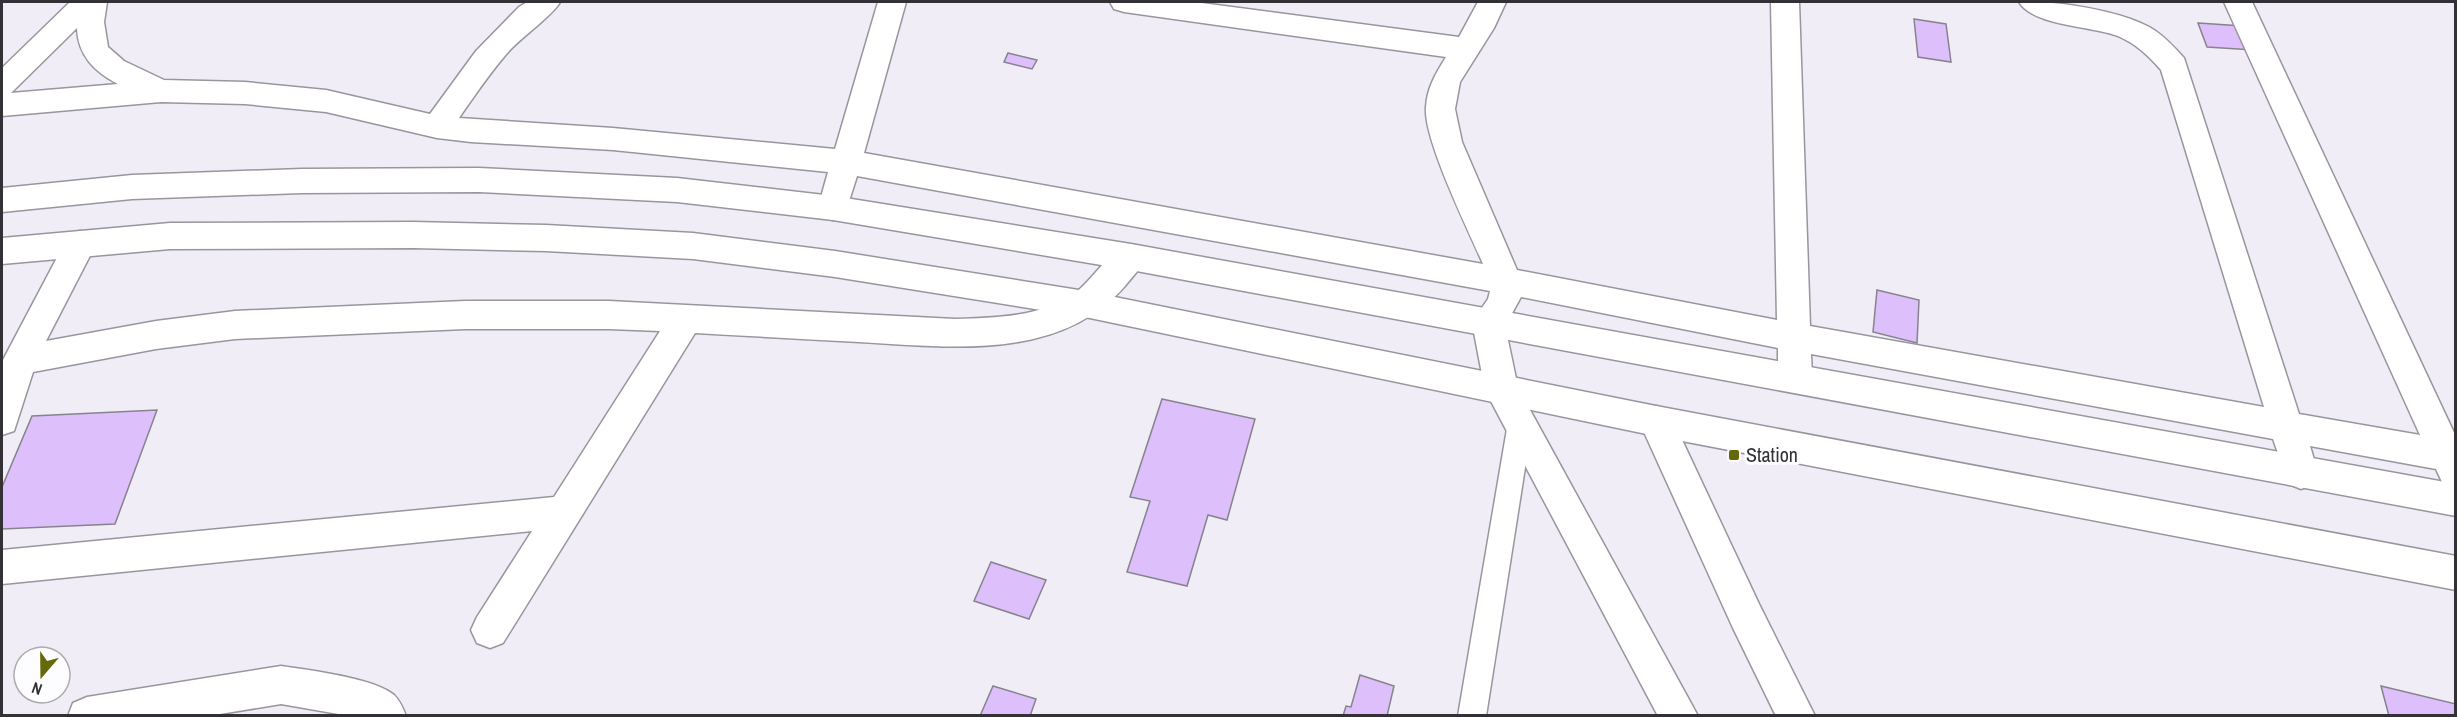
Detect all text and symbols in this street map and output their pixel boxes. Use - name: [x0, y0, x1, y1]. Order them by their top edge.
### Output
- place label: Station: [1746, 441, 1798, 468]
- marker: Station: [1727, 448, 1741, 462]
- north arrow: [12, 645, 72, 705]
- text: N: [29, 677, 45, 701]

